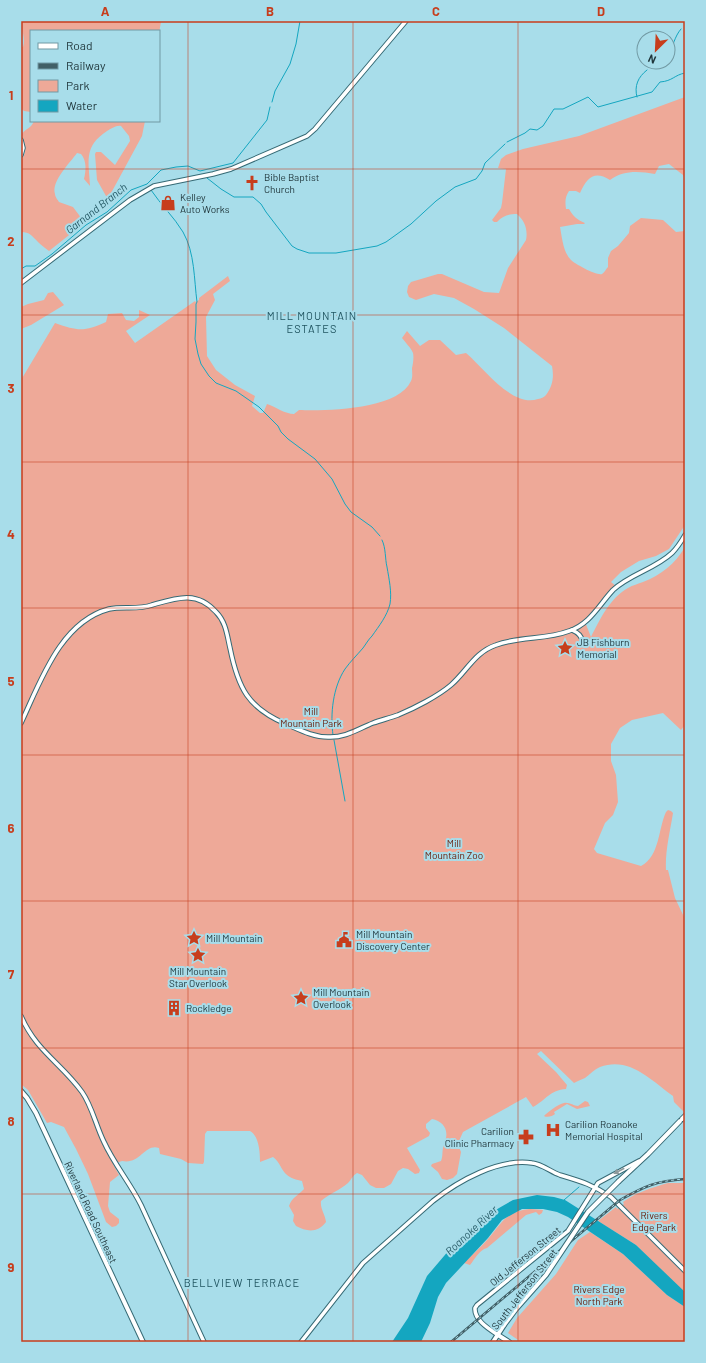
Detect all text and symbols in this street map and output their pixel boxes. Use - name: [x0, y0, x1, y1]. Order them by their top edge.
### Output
- text: A: [101, 3, 110, 19]
- text: B: [266, 3, 274, 19]
- text: C: [432, 3, 440, 19]
- text: D: [597, 3, 605, 19]
- legend: [30, 30, 160, 122]
- north arrow: [636, 30, 676, 70]
- text: Road: [66, 38, 93, 52]
- text: N: [646, 52, 658, 67]
- text: Railway: [66, 58, 106, 72]
- text: Park: [66, 78, 90, 92]
- text: 1: [9, 87, 13, 103]
- text: Water: [66, 98, 98, 112]
- place label: Bible Baptist Church: [264, 171, 320, 195]
- church icon: Bible Baptist Church: [243, 174, 261, 192]
- water label: Garnand Branch: [63, 180, 130, 236]
- place label: Kelley Auto Works: [180, 191, 230, 215]
- shop icon: Kelley Auto Works: [159, 194, 177, 212]
- text: 2: [7, 233, 15, 249]
- district label: MILL MOUNTAIN ESTATES: [267, 309, 357, 335]
- text: 3: [7, 380, 15, 396]
- text: 4: [7, 526, 15, 542]
- place label: JB Fishburn Memorial: [577, 636, 629, 660]
- place icon: JB Fishburn Memorial: [556, 639, 574, 657]
- text: 5: [7, 673, 15, 689]
- park label: Mill Mountain Park: [280, 705, 342, 729]
- text: 6: [8, 820, 15, 836]
- park label: Mill Mountain Zoo: [425, 837, 483, 861]
- place label: Mill Mountain Discovery Center: [356, 928, 430, 952]
- place icon: Mill Mountain: [185, 929, 203, 947]
- public building icon: Mill Mountain Discovery Center: [335, 931, 353, 949]
- place label: Mill Mountain: [206, 932, 262, 944]
- place icon: Mill Mountain Star Overlook: [189, 946, 207, 964]
- place label: Mill Mountain Star Overlook: [169, 965, 227, 989]
- text: 7: [8, 966, 15, 982]
- place label: Mill Mountain Overlook: [313, 986, 369, 1010]
- place icon: Mill Mountain Overlook: [292, 989, 310, 1007]
- building icon: Rockledge: [165, 999, 183, 1017]
- place label: Rockledge: [186, 1002, 232, 1014]
- text: 8: [7, 1113, 15, 1129]
- place label: Carilion Roanoke Memorial Hospital: [565, 1118, 643, 1142]
- hospital icon: Carilion Roanoke Memorial Hospital: [544, 1121, 562, 1139]
- place label: Carilion Clinic Pharmacy: [445, 1125, 514, 1149]
- pharmacy icon: Carilion Clinic Pharmacy: [517, 1128, 535, 1146]
- street label: Riverland Road Southeast: [62, 1159, 120, 1265]
- one-way arrow: [613, 1168, 624, 1175]
- water label: Roanoke River: [442, 1202, 500, 1257]
- park label: Rivers Edge Park: [632, 1209, 676, 1233]
- street label: Old Jefferson Street: [487, 1224, 563, 1288]
- street label: South Jefferson Street: [489, 1246, 560, 1332]
- text: 9: [8, 1259, 15, 1275]
- district label: BELLVIEW TERRACE: [184, 1276, 300, 1289]
- park label: Rivers Edge North Park: [573, 1283, 625, 1307]

